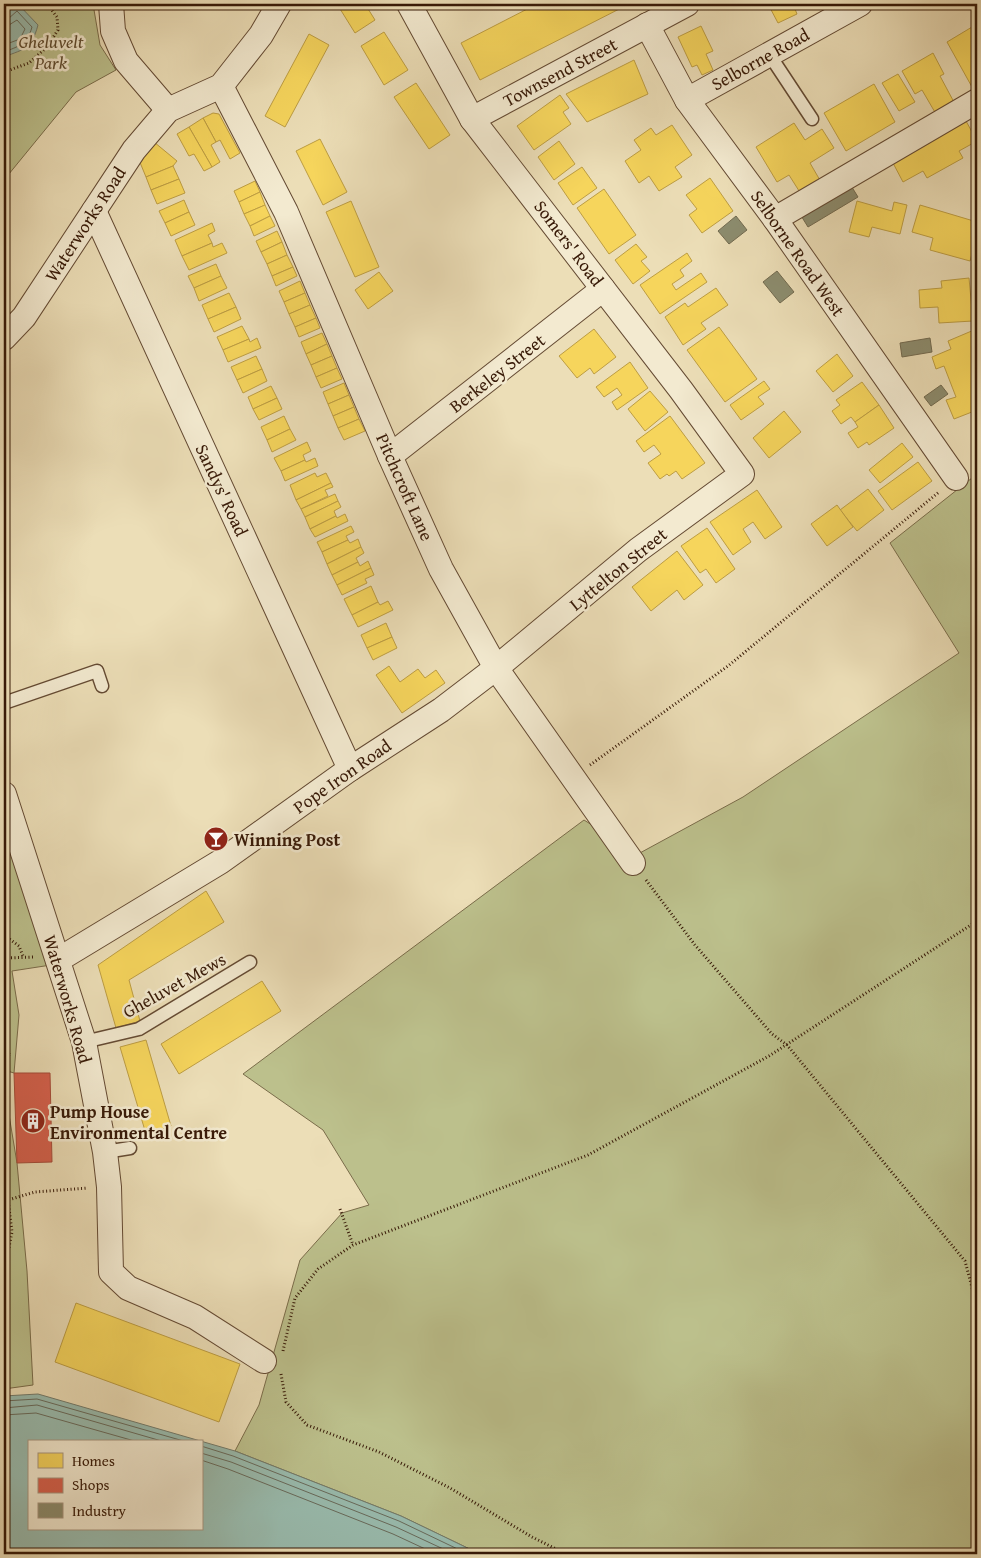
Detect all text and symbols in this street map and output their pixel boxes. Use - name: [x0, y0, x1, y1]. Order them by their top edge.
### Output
- street label: Selborne Road: [706, 21, 814, 97]
- park label: Gheluvelt Park: [19, 28, 84, 76]
- street label: Townsend Street: [498, 30, 623, 113]
- street label: Waterworks Road: [38, 161, 133, 287]
- street label: Selborne Road West: [744, 184, 852, 322]
- street label: Somers' Road: [528, 194, 611, 292]
- street label: Berkeley Street: [443, 326, 551, 419]
- street label: Pitchcroft Lane: [369, 429, 441, 545]
- street label: Sandys' Road: [189, 439, 255, 541]
- street label: Lyttelton Street: [563, 521, 673, 617]
- street label: Pope Iron Road: [287, 732, 397, 820]
- bar icon: Winning Post: [203, 826, 229, 852]
- place label: Winning Post: [234, 826, 341, 853]
- street label: Waterworks Road: [37, 932, 99, 1067]
- street label: Gheluvet Mews: [117, 945, 231, 1025]
- place label: Pump House Environmental Centre: [50, 1098, 227, 1146]
- building icon: Pump House Environmental Centre: [20, 1108, 46, 1134]
- legend: [28, 1440, 202, 1530]
- text: Homes: [72, 1450, 115, 1471]
- text: Shops: [72, 1474, 109, 1495]
- text: Industry: [72, 1500, 127, 1521]

